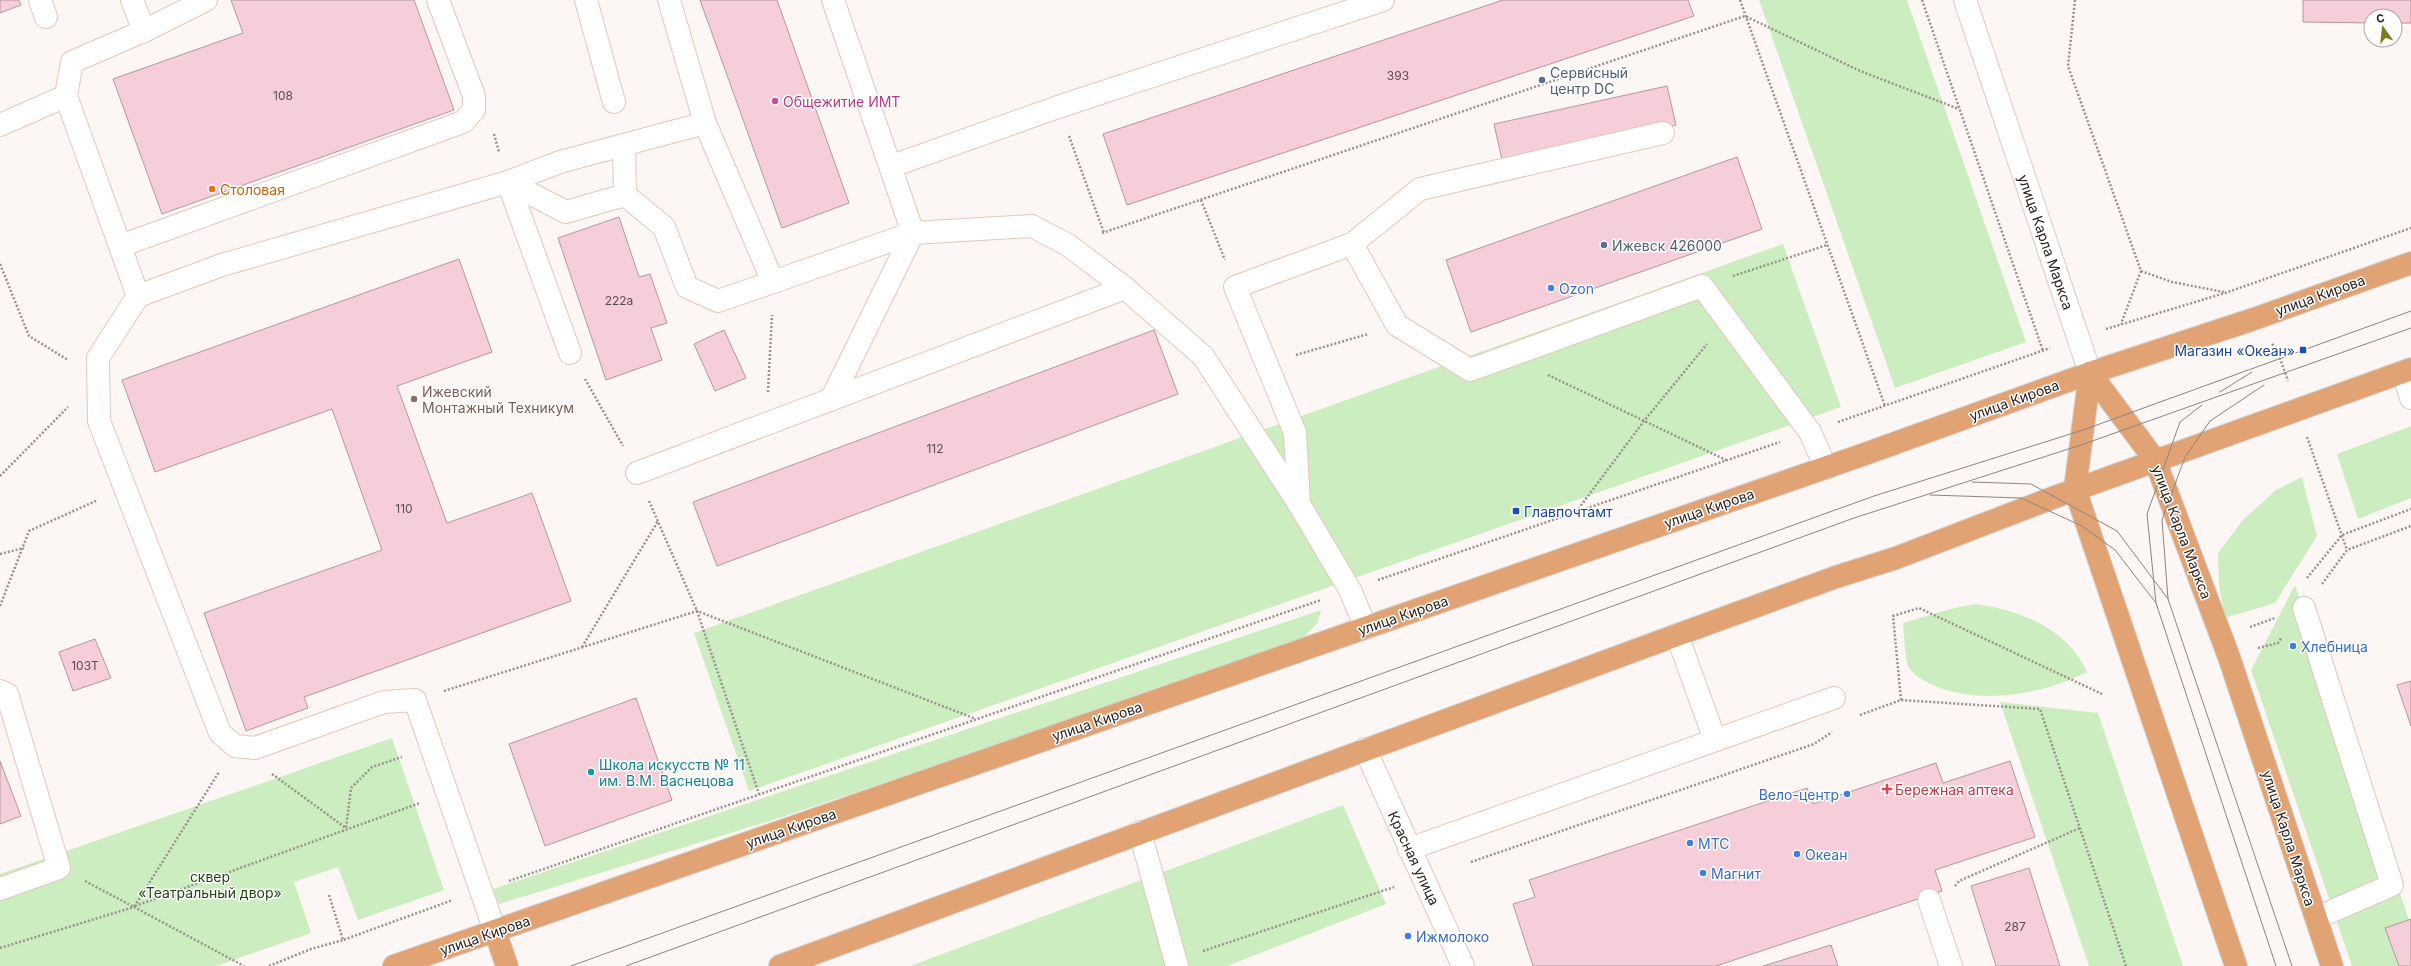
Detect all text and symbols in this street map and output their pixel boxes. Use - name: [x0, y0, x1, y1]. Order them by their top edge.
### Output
- north arrow: [2363, 8, 2403, 48]
- text: С: [2375, 11, 2386, 26]
- place label: Сервисный центр DC: [1550, 64, 1628, 97]
- house number: 393: [1387, 68, 1409, 83]
- marker: Сервисный центр DC: [1537, 75, 1547, 85]
- house number: 108: [273, 88, 293, 103]
- place label: Общежитие ИМТ: [783, 93, 900, 110]
- marker: Общежитие ИМТ: [770, 96, 780, 106]
- street label: улица Карла Маркса: [2015, 172, 2077, 312]
- place label: Столовая: [220, 181, 285, 198]
- marker: Столовая: [207, 184, 217, 194]
- place label: Ижевск 426000: [1612, 237, 1722, 254]
- marker: Ижевск 426000: [1599, 240, 1609, 250]
- street label: улица Кирова: [2273, 271, 2367, 319]
- place label: Ozon: [1559, 280, 1594, 297]
- marker: Ozon: [1546, 283, 1556, 293]
- house number: 222а: [605, 293, 633, 308]
- place label: Магазин «Океан»: [2174, 342, 2295, 359]
- marker: Магазин «Океан»: [2298, 345, 2308, 355]
- street label: улица Кирова: [1967, 376, 2061, 424]
- place label: Ижевский Монтажный Техникум: [422, 383, 574, 416]
- marker: Ижевский Монтажный Техникум: [409, 394, 419, 404]
- house number: 112: [926, 441, 944, 456]
- street label: улица Карла Маркса: [2149, 463, 2215, 601]
- street label: улица Кирова: [1662, 485, 1756, 531]
- house number: 110: [395, 501, 413, 516]
- place label: Главпочтамт: [1524, 503, 1613, 520]
- marker: Главпочтамт: [1511, 506, 1521, 516]
- street label: улица Кирова: [1356, 592, 1450, 638]
- place label: Хлебница: [2301, 638, 2368, 655]
- marker: Хлебница: [2288, 641, 2298, 651]
- house number: 103Т: [71, 658, 99, 673]
- street label: улица Кирова: [1050, 698, 1144, 744]
- place label: Школа искусств № 11 им. В.М. Васнецова: [599, 756, 745, 789]
- marker: Школа искусств № 11 им. В.М. Васнецова: [586, 767, 596, 777]
- street label: улица Карла Маркса: [2259, 768, 2319, 908]
- place label: Бережная аптека: [1895, 781, 2014, 798]
- marker: Бережная аптека: [1882, 784, 1892, 794]
- place label: Вело-центр: [1759, 786, 1839, 803]
- marker: Вело-центр: [1842, 789, 1852, 799]
- street label: улица Кирова: [744, 805, 838, 851]
- street label: Красная улица: [1385, 808, 1443, 908]
- place label: МТС: [1698, 835, 1730, 852]
- marker: МТС: [1685, 838, 1695, 848]
- place label: Океан: [1805, 846, 1847, 863]
- marker: Океан: [1792, 849, 1802, 859]
- place label: Магнит: [1711, 865, 1761, 882]
- park label: сквер «Театральный двор»: [138, 868, 282, 901]
- marker: Магнит: [1698, 868, 1708, 878]
- street label: улица Кирова: [438, 912, 532, 958]
- house number: 287: [2004, 919, 2026, 934]
- place label: Ижмолоко: [1416, 928, 1489, 945]
- marker: Ижмолоко: [1403, 931, 1413, 941]

